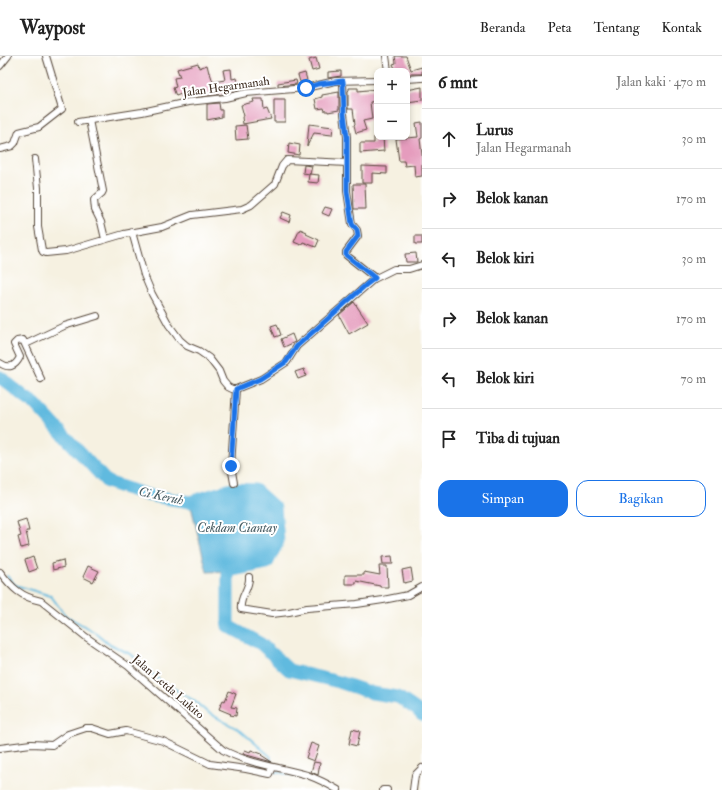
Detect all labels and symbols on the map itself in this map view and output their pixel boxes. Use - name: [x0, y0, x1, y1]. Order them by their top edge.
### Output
- street label: Jalan Hegarmanah: [180, 73, 271, 101]
- route start: [297, 79, 315, 97]
- route end: [222, 457, 240, 475]
- water label: Ci Keruh: [137, 483, 185, 509]
- water label: Cekdam Ciantay: [197, 520, 278, 536]
- street label: Jalan Letda Lukito: [128, 651, 207, 723]

